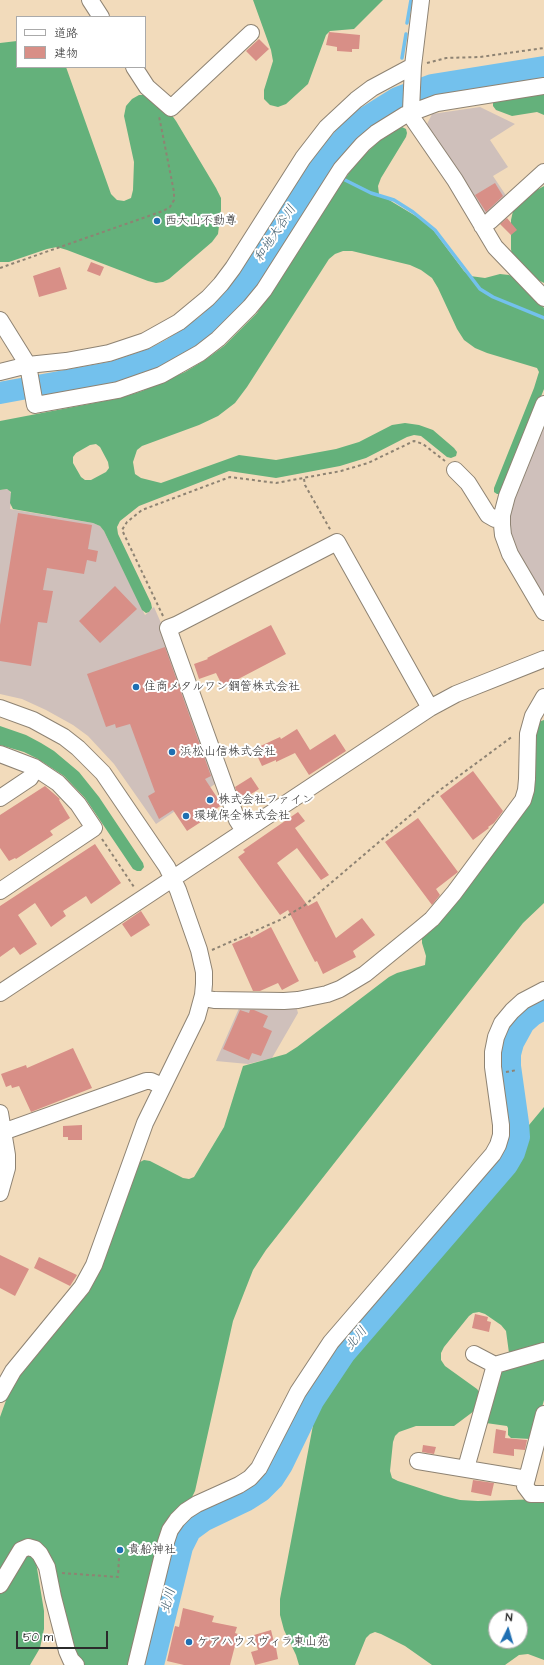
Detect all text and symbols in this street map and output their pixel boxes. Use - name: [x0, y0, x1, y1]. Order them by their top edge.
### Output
- legend: [16, 16, 146, 68]
- text: 道路: [54, 25, 78, 42]
- text: 建物: [54, 45, 78, 62]
- water label: 和地大谷川: [252, 202, 300, 266]
- place label: 西大山不動尊: [165, 214, 237, 228]
- marker: 西大山不動尊: [152, 216, 162, 226]
- place label: 住商メタルワン鋼管株式会社: [144, 680, 300, 694]
- marker: 住商メタルワン鋼管株式会社: [131, 682, 141, 692]
- place label: 浜松山信株式会社: [180, 745, 276, 759]
- marker: 浜松山信株式会社: [167, 747, 177, 757]
- place label: 株式会社ファイン: [218, 793, 314, 807]
- marker: 株式会社ファイン: [205, 795, 215, 805]
- place label: 環境保全株式会社: [194, 809, 290, 823]
- marker: 環境保全株式会社: [181, 811, 191, 821]
- water label: 北川: [343, 1324, 371, 1354]
- place label: 貴船神社: [128, 1543, 176, 1557]
- marker: 貴船神社: [115, 1545, 125, 1555]
- water label: 北川: [158, 1586, 180, 1616]
- north arrow: [488, 1609, 528, 1649]
- text: N: [505, 1610, 513, 1625]
- scale bar: [18, 1623, 110, 1649]
- text: 50 m: [23, 1629, 53, 1646]
- place label: ケアハウスヴィラ東山苑: [197, 1635, 329, 1649]
- marker: ケアハウスヴィラ東山苑: [184, 1637, 194, 1647]

